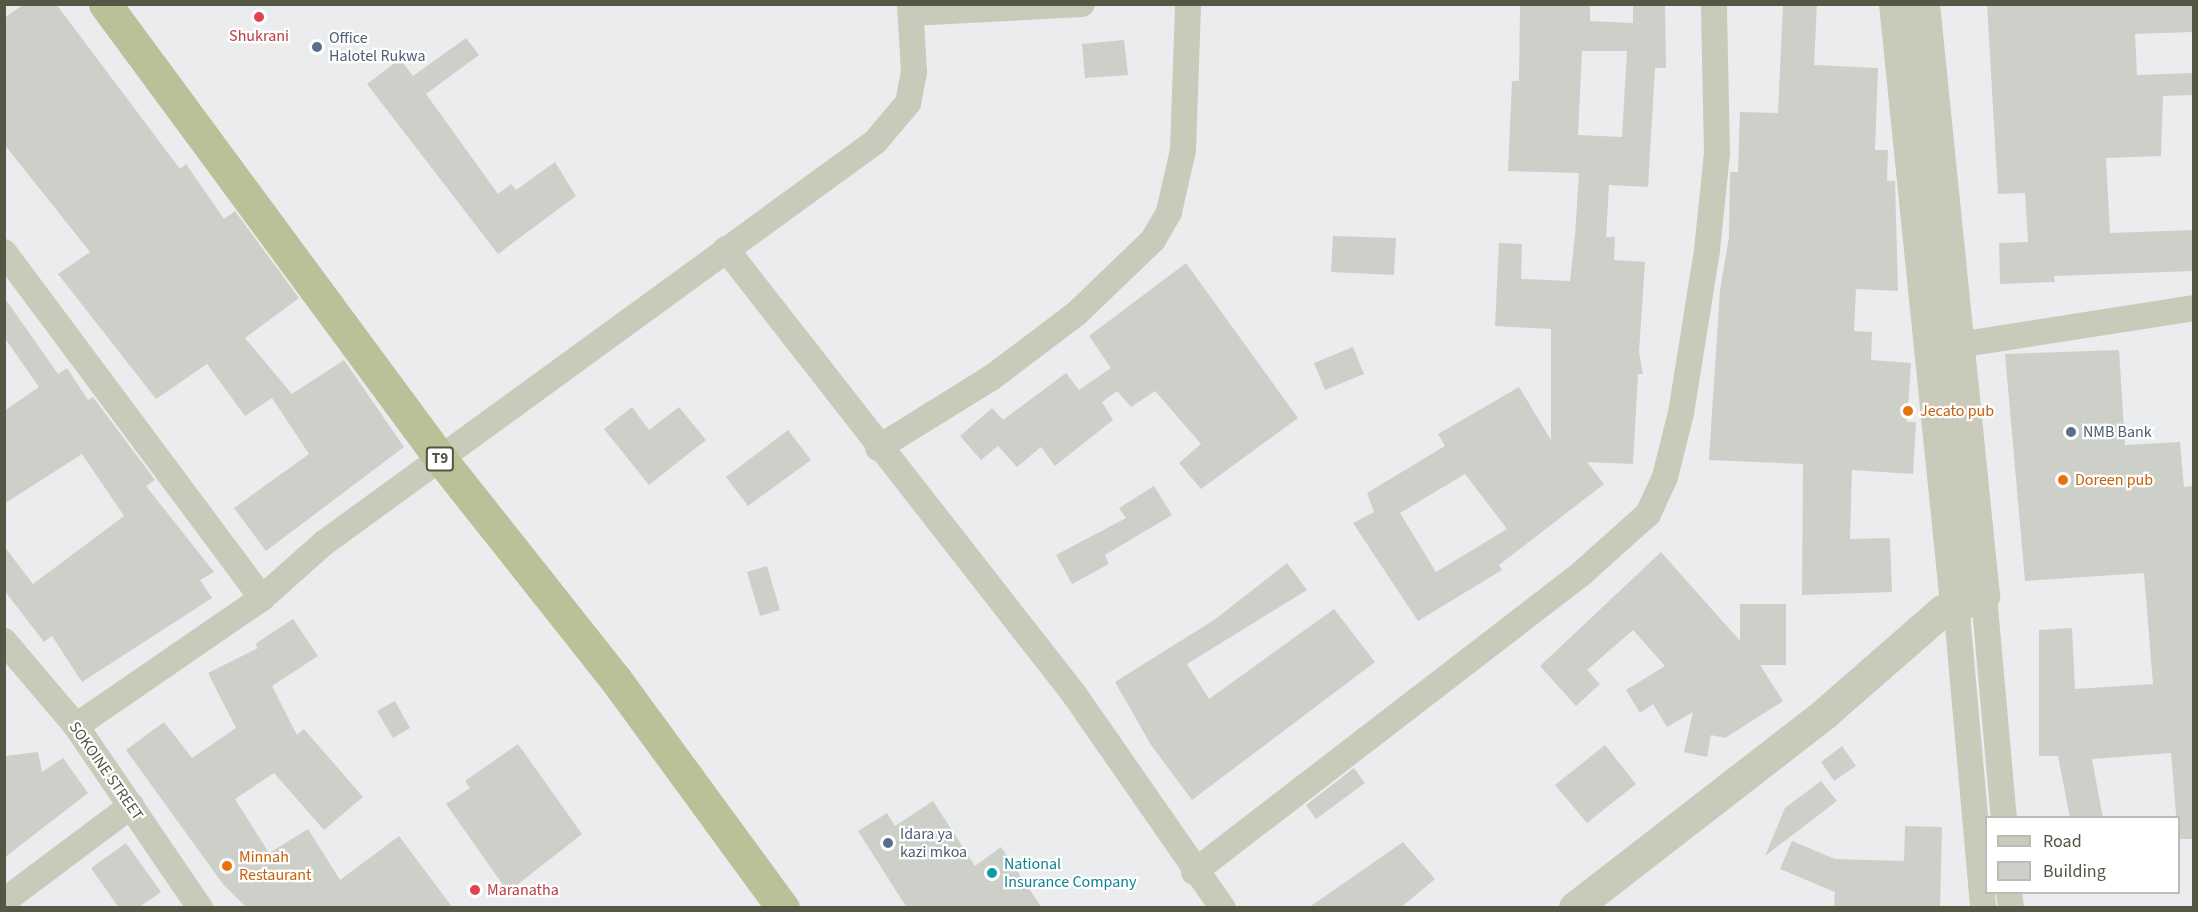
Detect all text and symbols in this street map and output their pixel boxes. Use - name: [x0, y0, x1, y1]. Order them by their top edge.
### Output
- marker: Shukrani: [252, 10, 266, 24]
- place label: Shukrani: [229, 26, 289, 46]
- place label: Office Halotel Rukwa: [329, 28, 426, 66]
- marker: Office Halotel Rukwa: [310, 40, 324, 54]
- place label: Jecato pub: [1920, 401, 1994, 421]
- marker: Jecato pub: [1901, 404, 1915, 418]
- place label: NMB Bank: [2083, 422, 2152, 442]
- marker: NMB Bank: [2064, 425, 2078, 439]
- road number: T9: [425, 447, 455, 471]
- place label: Doreen pub: [2075, 470, 2153, 490]
- marker: Doreen pub: [2056, 473, 2070, 487]
- street label: SOKOINE STREET: [65, 718, 147, 824]
- legend: [1985, 816, 2180, 894]
- place label: Idara ya kazi mkoa: [900, 824, 967, 862]
- text: Road: [2043, 829, 2082, 854]
- marker: Idara ya kazi mkoa: [881, 836, 895, 850]
- place label: Minnah Restaurant: [239, 847, 311, 885]
- place label: National Insurance Company: [1004, 854, 1136, 892]
- marker: Minnah Restaurant: [220, 859, 234, 873]
- text: Building: [2043, 859, 2106, 884]
- marker: National Insurance Company: [985, 866, 999, 880]
- place label: Maranatha: [487, 880, 559, 900]
- marker: Maranatha: [468, 883, 482, 897]

